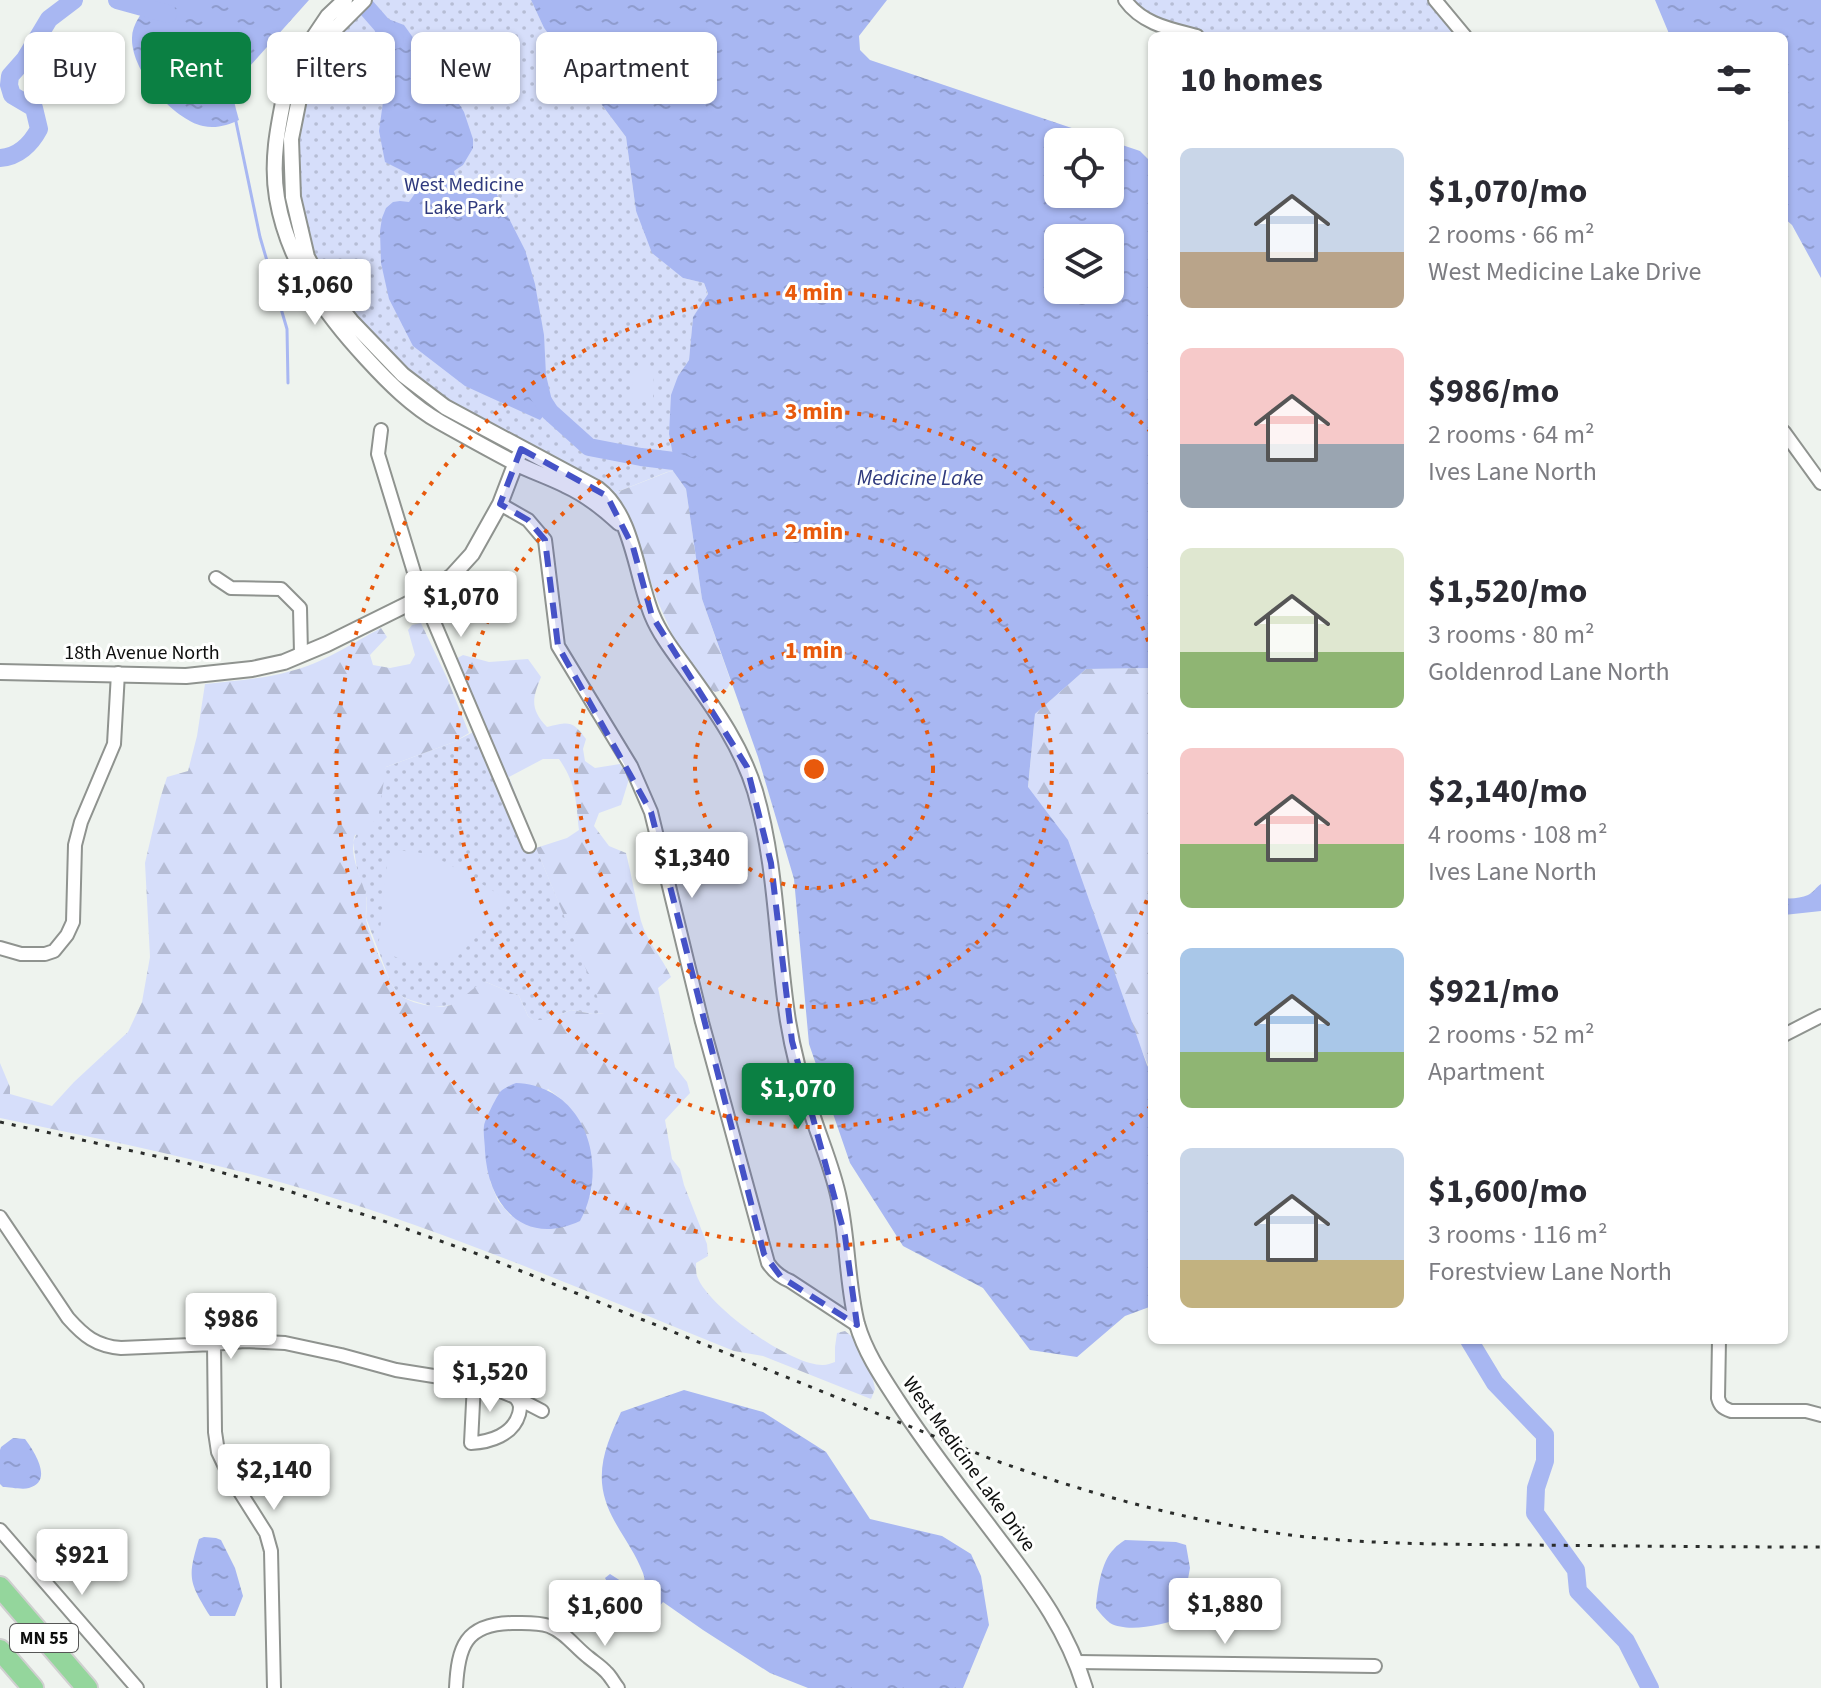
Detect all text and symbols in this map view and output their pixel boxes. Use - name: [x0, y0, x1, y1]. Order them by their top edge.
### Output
- chip: Buy: [24, 32, 125, 104]
- chip: Rent: [141, 32, 251, 104]
- chip: Filters: [267, 32, 395, 104]
- chip: New: [411, 32, 520, 104]
- chip: Apartment: [536, 32, 717, 104]
- text: 10 homes: [1180, 56, 1323, 105]
- icon: filters: [1712, 58, 1756, 102]
- map controls: [1044, 128, 1124, 304]
- button: locate: [1044, 128, 1124, 208]
- text: $1,070/mo: [1428, 167, 1588, 216]
- park label: West Medicine Lake Park: [404, 171, 524, 222]
- icon: home: [1244, 180, 1340, 276]
- text: 2 rooms · 66 m²: [1428, 216, 1595, 253]
- button: layers: [1044, 224, 1124, 304]
- text: West Medicine Lake Drive: [1428, 253, 1701, 290]
- pin: $1,060: [250, 259, 380, 327]
- text: $1,060: [277, 266, 353, 303]
- text: 4 min: [785, 275, 843, 310]
- text: $986/mo: [1428, 367, 1559, 416]
- icon: home: [1244, 380, 1340, 476]
- text: 3 min: [785, 394, 843, 429]
- text: 2 rooms · 64 m²: [1428, 416, 1595, 453]
- text: Ives Lane North: [1428, 453, 1597, 490]
- water label: Medicine Lake: [857, 462, 983, 494]
- text: 2 min: [785, 514, 843, 549]
- text: $1,520/mo: [1428, 567, 1588, 616]
- pin: $1,070: [396, 571, 526, 639]
- text: $1,070: [423, 578, 499, 615]
- icon: home: [1244, 580, 1340, 676]
- text: 3 rooms · 80 m²: [1428, 616, 1595, 653]
- text: 1 min: [785, 633, 843, 668]
- street label: 18th Avenue North: [64, 639, 220, 667]
- text: Goldenrod Lane North: [1428, 653, 1670, 690]
- centre of rings: [800, 755, 828, 783]
- text: $2,140/mo: [1428, 767, 1588, 816]
- icon: home: [1244, 780, 1340, 876]
- text: 4 rooms · 108 m²: [1428, 816, 1607, 853]
- pin: $1,340: [627, 832, 757, 900]
- text: $1,340: [654, 839, 730, 876]
- text: Ives Lane North: [1428, 853, 1597, 890]
- text: $921/mo: [1428, 967, 1559, 1016]
- icon: home: [1244, 980, 1340, 1076]
- text: 2 rooms · 52 m²: [1428, 1016, 1595, 1053]
- text: Apartment: [1428, 1053, 1545, 1090]
- pin: $1,070: [733, 1063, 863, 1131]
- text: $1,070: [760, 1070, 836, 1107]
- text: $1,600/mo: [1428, 1167, 1588, 1216]
- icon: home: [1244, 1180, 1340, 1276]
- text: 3 rooms · 116 m²: [1428, 1216, 1607, 1253]
- text: Forestview Lane North: [1428, 1253, 1672, 1290]
- pin: $986: [184, 1293, 278, 1361]
- text: $986: [204, 1300, 258, 1337]
- pin: $1,520: [425, 1346, 555, 1414]
- text: $1,520: [452, 1353, 528, 1390]
- street label: West Medicine Lake Drive: [896, 1371, 1042, 1557]
- pin: $2,140: [209, 1444, 339, 1512]
- text: $2,140: [236, 1451, 312, 1488]
- pin: $921: [35, 1529, 129, 1597]
- text: $921: [55, 1536, 109, 1573]
- pin: $1,880: [1160, 1578, 1290, 1646]
- pin: $1,600: [540, 1580, 670, 1648]
- text: $1,880: [1187, 1585, 1263, 1622]
- text: $1,600: [567, 1587, 643, 1624]
- road number: MN 55: [10, 1624, 78, 1652]

